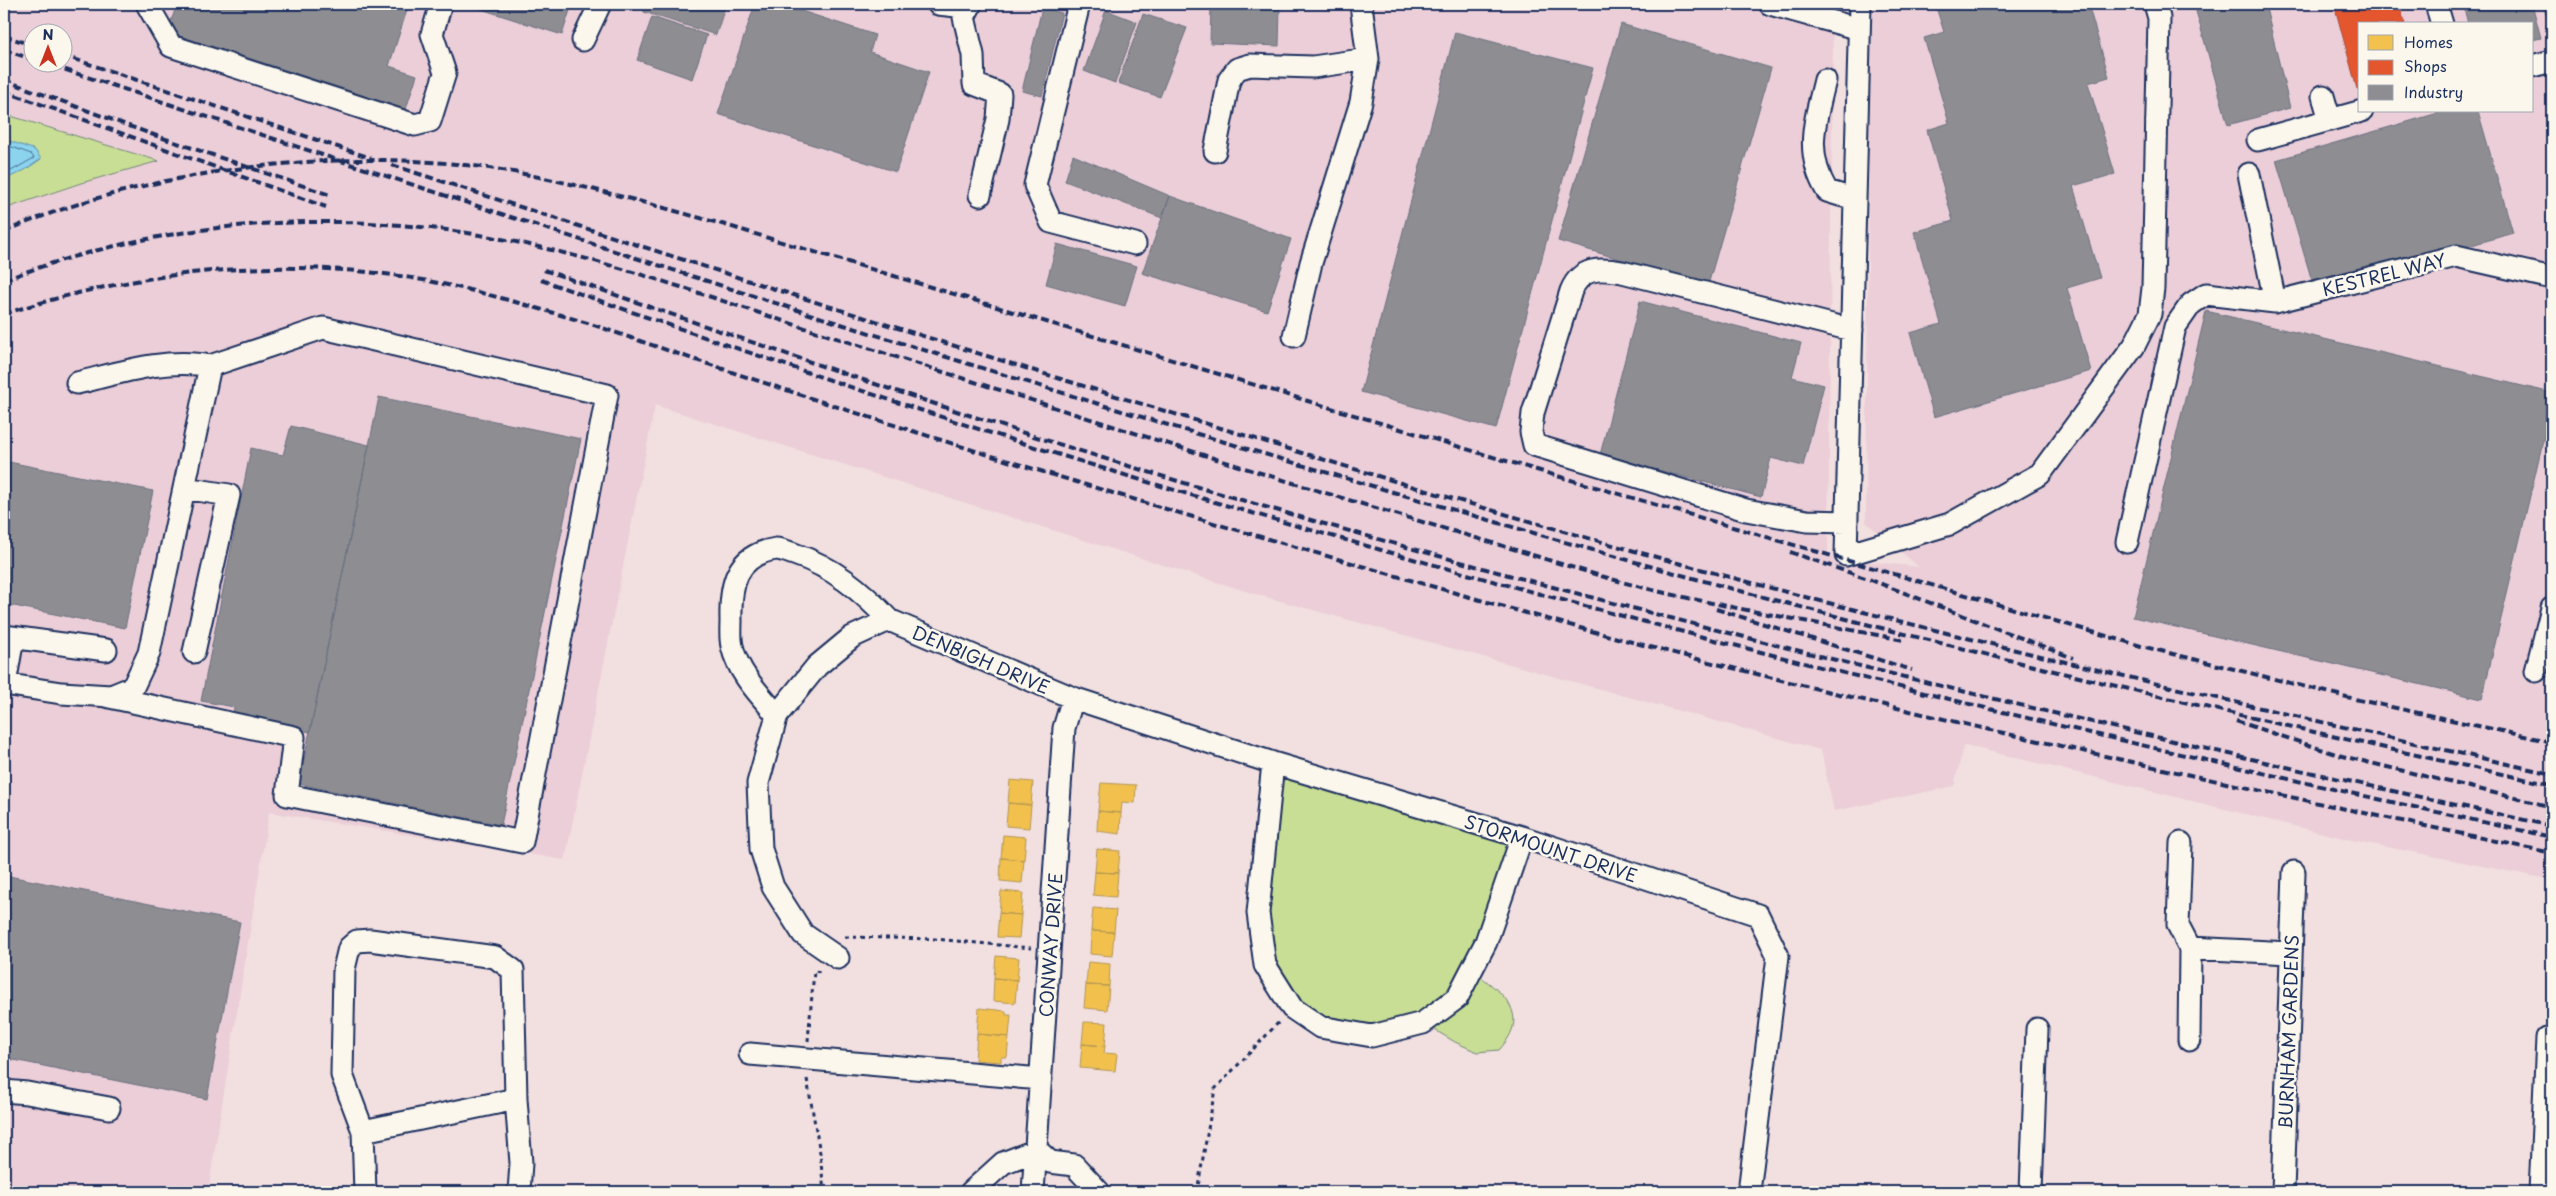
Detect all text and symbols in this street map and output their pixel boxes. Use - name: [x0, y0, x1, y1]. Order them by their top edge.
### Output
- north arrow: [22, 22, 72, 72]
- legend: [2358, 22, 2534, 112]
- text: N: [42, 24, 54, 45]
- text: Homes: [2404, 30, 2453, 53]
- text: Shops: [2404, 54, 2447, 77]
- text: Industry: [2404, 80, 2463, 103]
- street label: KESTREL WAY: [2319, 245, 2449, 302]
- street label: DENBIGH DRIVE: [908, 618, 1054, 700]
- street label: STORMOUNT DRIVE: [1461, 807, 1641, 889]
- street label: CONWAY DRIVE: [1031, 872, 1069, 1018]
- street label: BURNHAM GARDENS: [2271, 934, 2305, 1130]

